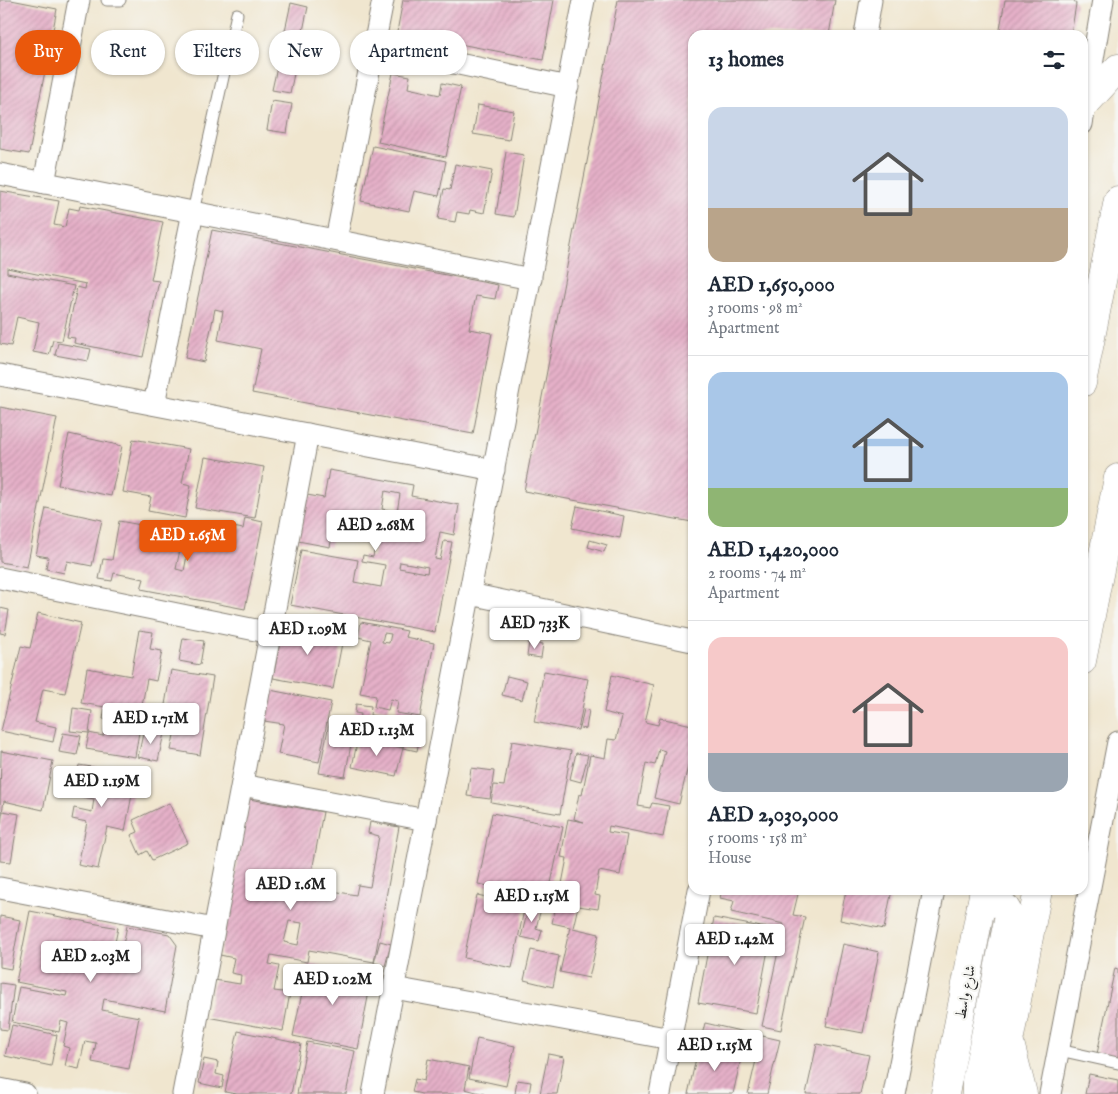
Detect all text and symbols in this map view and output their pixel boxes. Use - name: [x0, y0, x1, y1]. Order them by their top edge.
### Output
- chip: Buy: [15, 30, 81, 75]
- chip: Rent: [91, 30, 165, 75]
- chip: Filters: [175, 30, 259, 75]
- chip: New: [269, 30, 340, 75]
- chip: Apartment: [350, 30, 467, 75]
- icon: filters: [1040, 46, 1068, 74]
- text: 13 homes: [708, 47, 784, 74]
- icon: home: [843, 139, 933, 229]
- text: AED 1,650,000: [708, 272, 835, 299]
- text: 3 rooms · 98 m²: [708, 299, 803, 319]
- text: Apartment: [708, 319, 779, 339]
- icon: home: [843, 405, 933, 495]
- pin: AED 2.68M: [319, 510, 433, 552]
- text: AED 2.68M: [337, 516, 415, 536]
- pin: AED 1.65M: [131, 520, 245, 562]
- text: AED 1.65M: [150, 526, 226, 546]
- text: AED 1,420,000: [708, 537, 839, 564]
- text: 2 rooms · 74 m²: [708, 564, 806, 584]
- text: Apartment: [708, 584, 779, 604]
- pin: AED 733K: [483, 608, 587, 650]
- pin: AED 1.09M: [251, 614, 365, 656]
- text: AED 733K: [500, 614, 570, 634]
- text: AED 1.09M: [269, 620, 347, 640]
- icon: home: [843, 670, 933, 760]
- pin: AED 1.71M: [94, 702, 208, 745]
- text: AED 1.71M: [113, 709, 189, 729]
- pin: AED 1.13M: [320, 714, 434, 757]
- text: AED 1.13M: [340, 721, 414, 741]
- pin: AED 1.19M: [45, 766, 159, 808]
- text: AED 1.19M: [64, 772, 140, 792]
- text: AED 2,030,000: [708, 802, 839, 829]
- text: 5 rooms · 158 m²: [708, 829, 807, 849]
- text: House: [708, 849, 751, 869]
- pin: AED 1.6M: [239, 868, 343, 911]
- text: AED 1.6M: [256, 875, 326, 895]
- pin: AED 1.15M: [475, 880, 589, 923]
- text: AED 1.15M: [495, 887, 569, 907]
- pin: AED 1.42M: [678, 924, 792, 966]
- text: AED 1.42M: [696, 930, 774, 950]
- pin: AED 2.03M: [34, 940, 148, 983]
- text: AED 2.03M: [52, 947, 130, 967]
- pin: AED 1.02M: [276, 964, 390, 1006]
- street label: شارع واسط: [952, 964, 982, 1021]
- text: AED 1.02M: [294, 970, 372, 990]
- pin: AED 1.15M: [658, 1030, 772, 1072]
- text: AED 1.15M: [678, 1036, 752, 1056]

